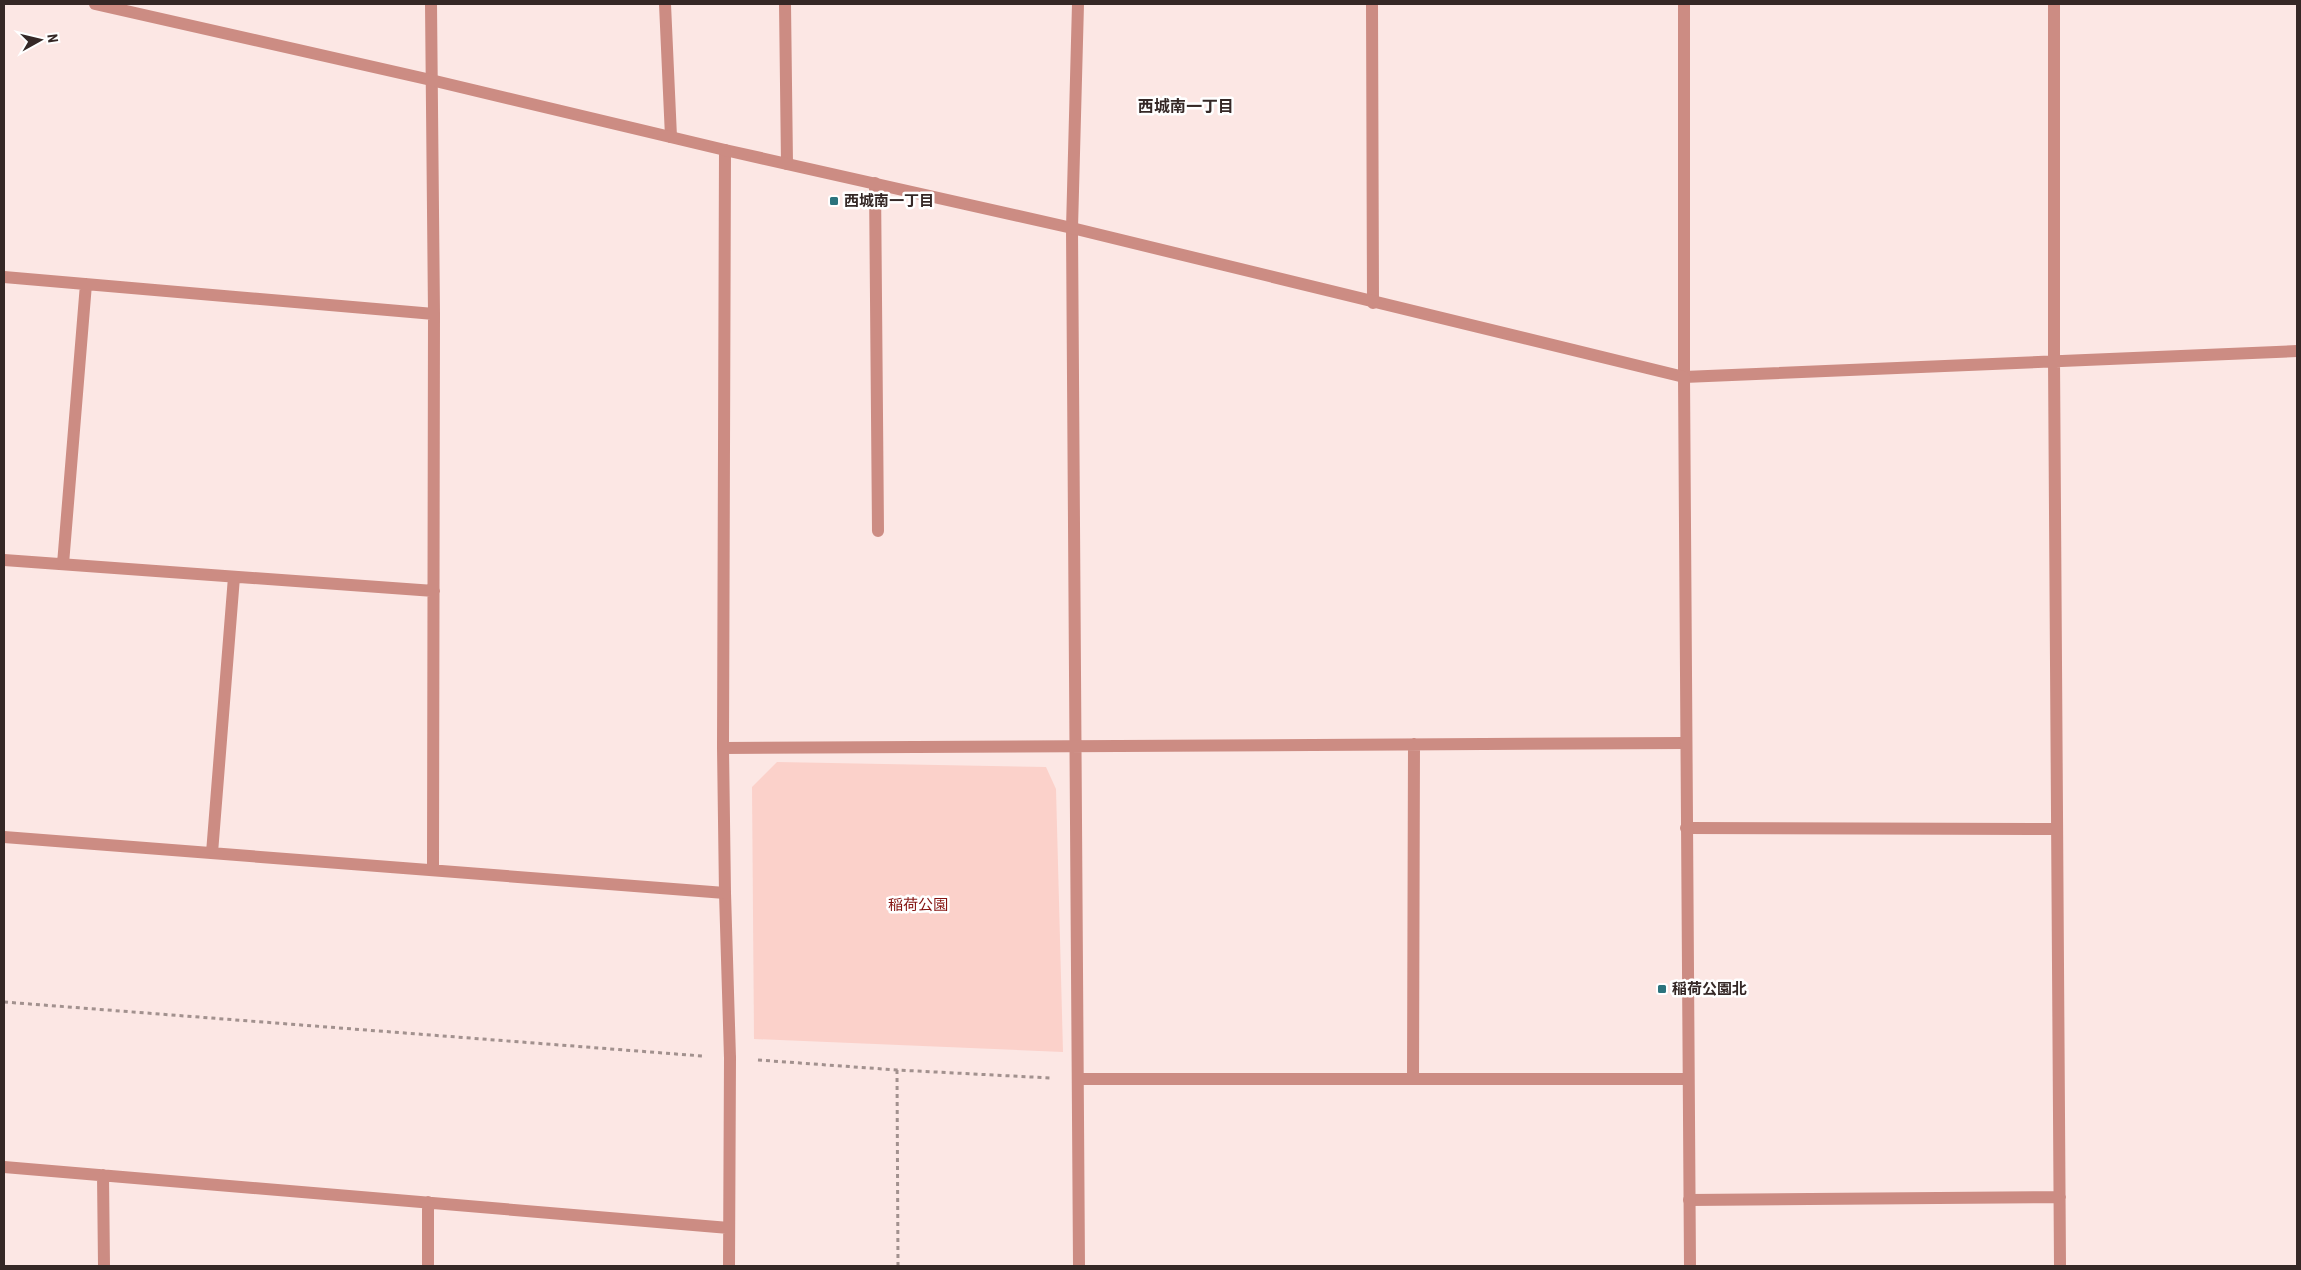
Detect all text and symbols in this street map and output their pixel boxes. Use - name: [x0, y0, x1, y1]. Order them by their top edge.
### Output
- north arrow: [15, 15, 65, 65]
- text: N: [44, 33, 61, 44]
- district label: 西城南一丁目: [1138, 97, 1234, 116]
- place label: 西城南一丁目: [844, 192, 934, 210]
- marker: 西城南一丁目: [828, 195, 840, 207]
- park label: 稲荷公園: [888, 896, 948, 914]
- place label: 稲荷公園北: [1672, 980, 1747, 998]
- marker: 稲荷公園北: [1656, 983, 1668, 995]

